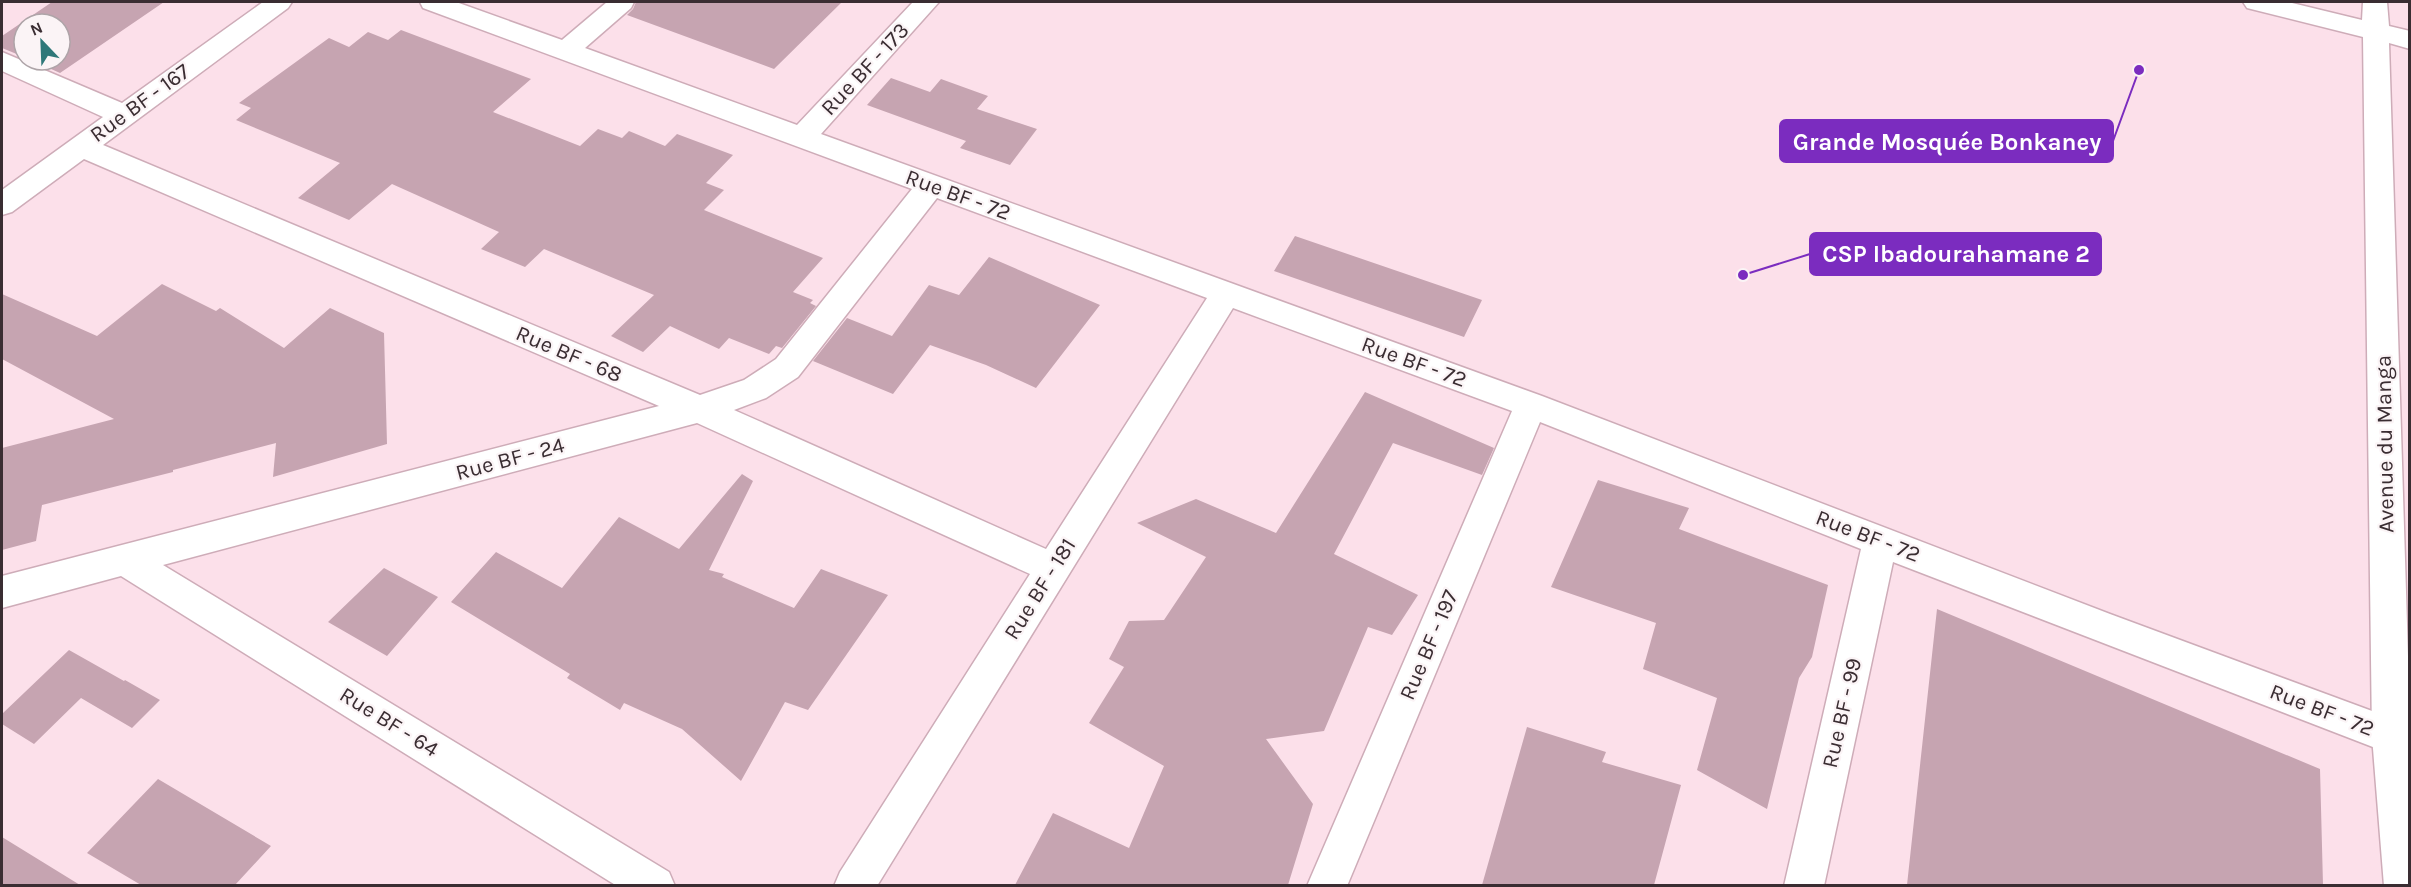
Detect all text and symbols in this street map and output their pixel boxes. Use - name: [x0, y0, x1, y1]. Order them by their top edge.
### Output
- north arrow: [12, 12, 72, 72]
- street label: Rue BF - 173: [816, 17, 914, 121]
- text: N: [27, 18, 45, 40]
- street label: Rue BF - 167: [85, 58, 195, 148]
- callout: Grande Mosquée Bonkaney: [1780, 120, 2113, 162]
- text: Grande Mosquée Bonkaney: [1793, 128, 2101, 156]
- street label: Rue BF - 72: [902, 164, 1014, 226]
- callout: CSP Ibadourahamane 2: [1810, 233, 2101, 275]
- text: CSP Ibadourahamane 2: [1822, 240, 2090, 268]
- street label: Rue BF - 68: [512, 320, 626, 388]
- street label: Rue BF - 72: [1358, 331, 1470, 393]
- street label: Avenue du Manga: [2370, 355, 2400, 533]
- street label: Rue BF - 24: [453, 432, 567, 486]
- street label: Rue BF - 72: [1812, 504, 1924, 568]
- street label: Rue BF - 181: [999, 533, 1081, 645]
- street label: Rue BF - 197: [1394, 586, 1464, 704]
- street label: Rue BF - 99: [1817, 655, 1867, 771]
- street label: Rue BF - 72: [2266, 678, 2378, 742]
- street label: Rue BF - 64: [335, 681, 443, 763]

